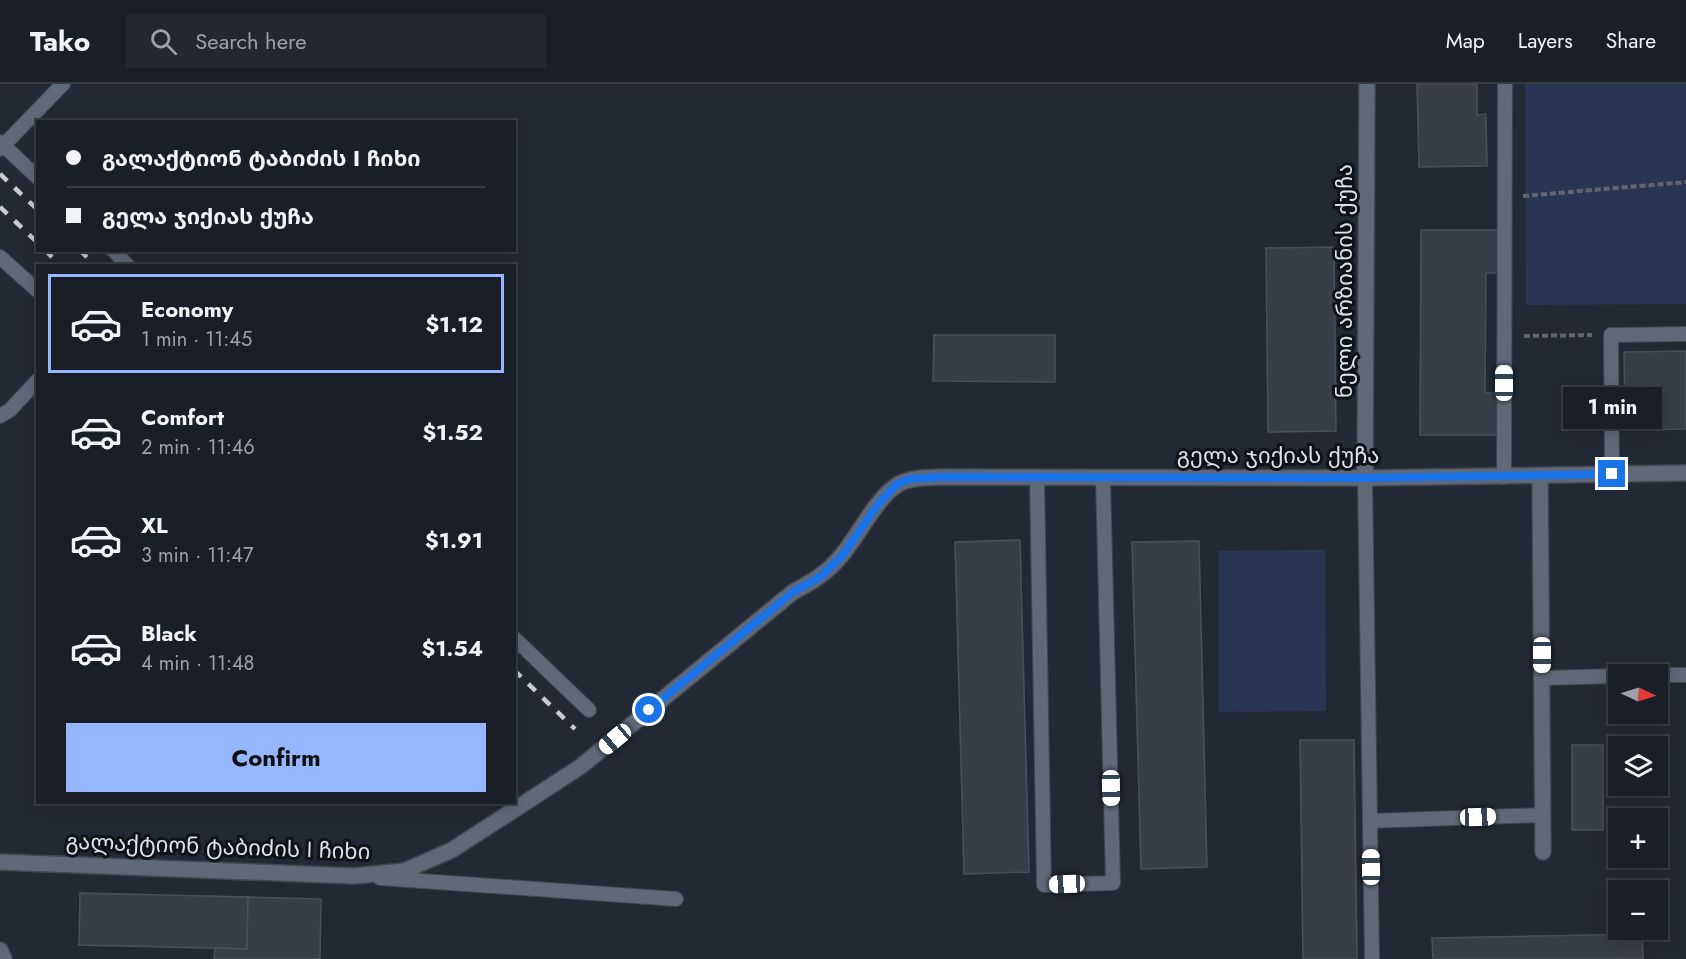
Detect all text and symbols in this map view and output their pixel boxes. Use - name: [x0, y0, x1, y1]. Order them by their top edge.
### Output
- search box: [126, 14, 546, 68]
- text: Tako: [30, 21, 90, 62]
- icon: search: [147, 25, 180, 58]
- text: Search here: [195, 25, 307, 57]
- text: Map: [1446, 26, 1485, 56]
- text: Layers: [1518, 26, 1573, 56]
- text: Share: [1606, 26, 1656, 56]
- text: გალაქტიონ ტაბიძის I ჩიხი: [102, 142, 421, 174]
- street label: ნელი არზიანის ქუჩა: [1328, 164, 1360, 398]
- text: გელა ჯიქიას ქუჩა: [102, 200, 314, 232]
- text: Economy: [141, 293, 233, 325]
- icon: car: [69, 297, 123, 351]
- text: $1.12: [425, 308, 483, 340]
- text: 1 min · 11:45: [141, 325, 252, 354]
- car: [1495, 365, 1513, 401]
- callout: 1 min: [1562, 387, 1662, 429]
- text: 1 min: [1588, 393, 1637, 422]
- text: Comfort: [141, 401, 224, 433]
- icon: car: [69, 405, 123, 459]
- text: $1.52: [422, 416, 483, 448]
- text: 2 min · 11:46: [141, 433, 255, 462]
- street label: გელა ჯიქიას ქუჩა: [1177, 439, 1379, 471]
- route end: [1598, 460, 1625, 487]
- text: XL: [141, 509, 168, 541]
- icon: car: [69, 513, 123, 567]
- text: $1.91: [425, 524, 483, 556]
- text: 3 min · 11:47: [141, 541, 253, 570]
- text: Black: [141, 617, 197, 649]
- icon: car: [69, 621, 123, 675]
- text: $1.54: [421, 632, 483, 664]
- car: [1533, 637, 1551, 673]
- text: 4 min · 11:48: [141, 649, 255, 678]
- north arrow: [1608, 664, 1668, 724]
- map controls: [1608, 664, 1668, 940]
- route start: [635, 696, 662, 723]
- car: [595, 721, 635, 757]
- button: Confirm: [66, 723, 486, 792]
- button: layers: [1608, 736, 1668, 796]
- car: [1102, 770, 1120, 806]
- car: [1460, 807, 1496, 827]
- button: +: [1608, 808, 1668, 868]
- street label: გალაქტიონ ტაბიძის I ჩიხი: [65, 825, 371, 867]
- car: [1362, 849, 1380, 885]
- car: [1049, 874, 1085, 894]
- button: −: [1608, 880, 1668, 940]

